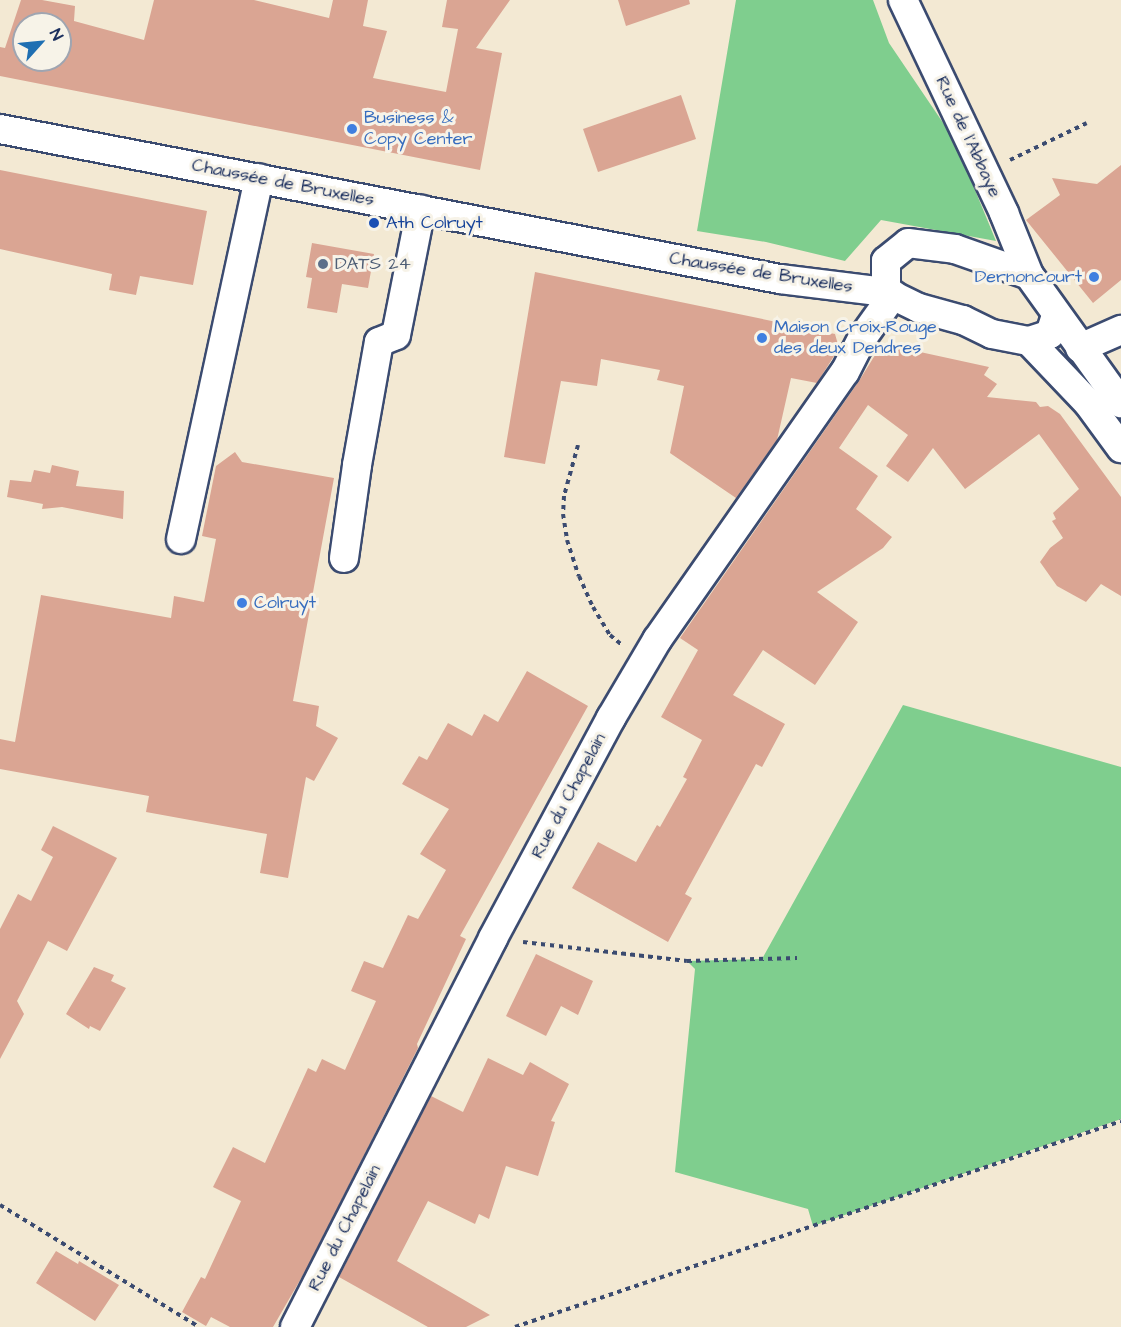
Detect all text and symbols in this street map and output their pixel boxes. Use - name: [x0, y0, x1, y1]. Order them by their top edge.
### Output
- north arrow: [12, 12, 72, 72]
- text: N: [44, 25, 68, 44]
- street label: Rue de l'Abbaye: [930, 73, 1006, 201]
- place label: Business & Copy Center: [364, 108, 472, 150]
- marker: Business & Copy Center: [345, 122, 359, 136]
- street label: Chaussée de Bruxelles: [190, 155, 376, 211]
- place label: Ath Colruyt: [386, 212, 483, 234]
- marker: Ath Colruyt: [367, 216, 381, 230]
- street label: Chaussée de Bruxelles: [668, 248, 854, 298]
- place label: DATS 24: [335, 253, 411, 275]
- marker: DATS 24: [316, 257, 330, 271]
- place label: Dernoncourt: [975, 266, 1082, 288]
- marker: Dernoncourt: [1087, 270, 1101, 284]
- place label: Maison Croix-Rouge des deux Dendres: [774, 317, 937, 360]
- marker: Maison Croix-Rouge des deux Dendres: [755, 331, 769, 345]
- place label: Colruyt: [254, 592, 316, 614]
- marker: Colruyt: [235, 596, 249, 610]
- street label: Rue du Chapelain: [527, 730, 611, 862]
- street label: Rue du Chapelain: [304, 1161, 386, 1295]

